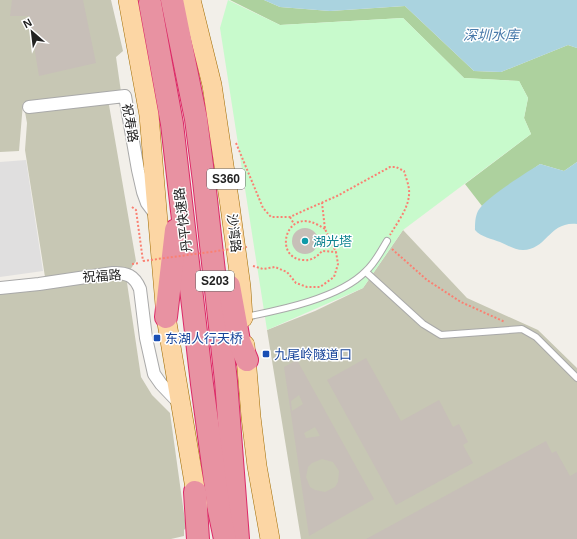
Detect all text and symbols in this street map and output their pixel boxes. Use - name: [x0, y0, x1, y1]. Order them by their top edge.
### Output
- north arrow: [12, 12, 52, 52]
- text: N: [21, 16, 34, 30]
- water label: 深圳水库: [463, 27, 521, 43]
- street label: 祝寿路: [119, 102, 141, 144]
- road number: S360: [207, 169, 245, 189]
- street label: 丹平快速路: [172, 187, 194, 253]
- street label: 沙湾路: [224, 213, 244, 253]
- place label: 湖光塔: [313, 234, 352, 249]
- marker: 湖光塔: [300, 236, 310, 246]
- street label: 祝福路: [82, 267, 122, 285]
- road number: S203: [196, 271, 234, 291]
- place label: 东湖人行天桥: [165, 331, 243, 346]
- marker: 东湖人行天桥: [152, 333, 162, 343]
- place label: 九尾岭隧道口: [274, 347, 352, 362]
- marker: 九尾岭隧道口: [261, 349, 271, 359]

